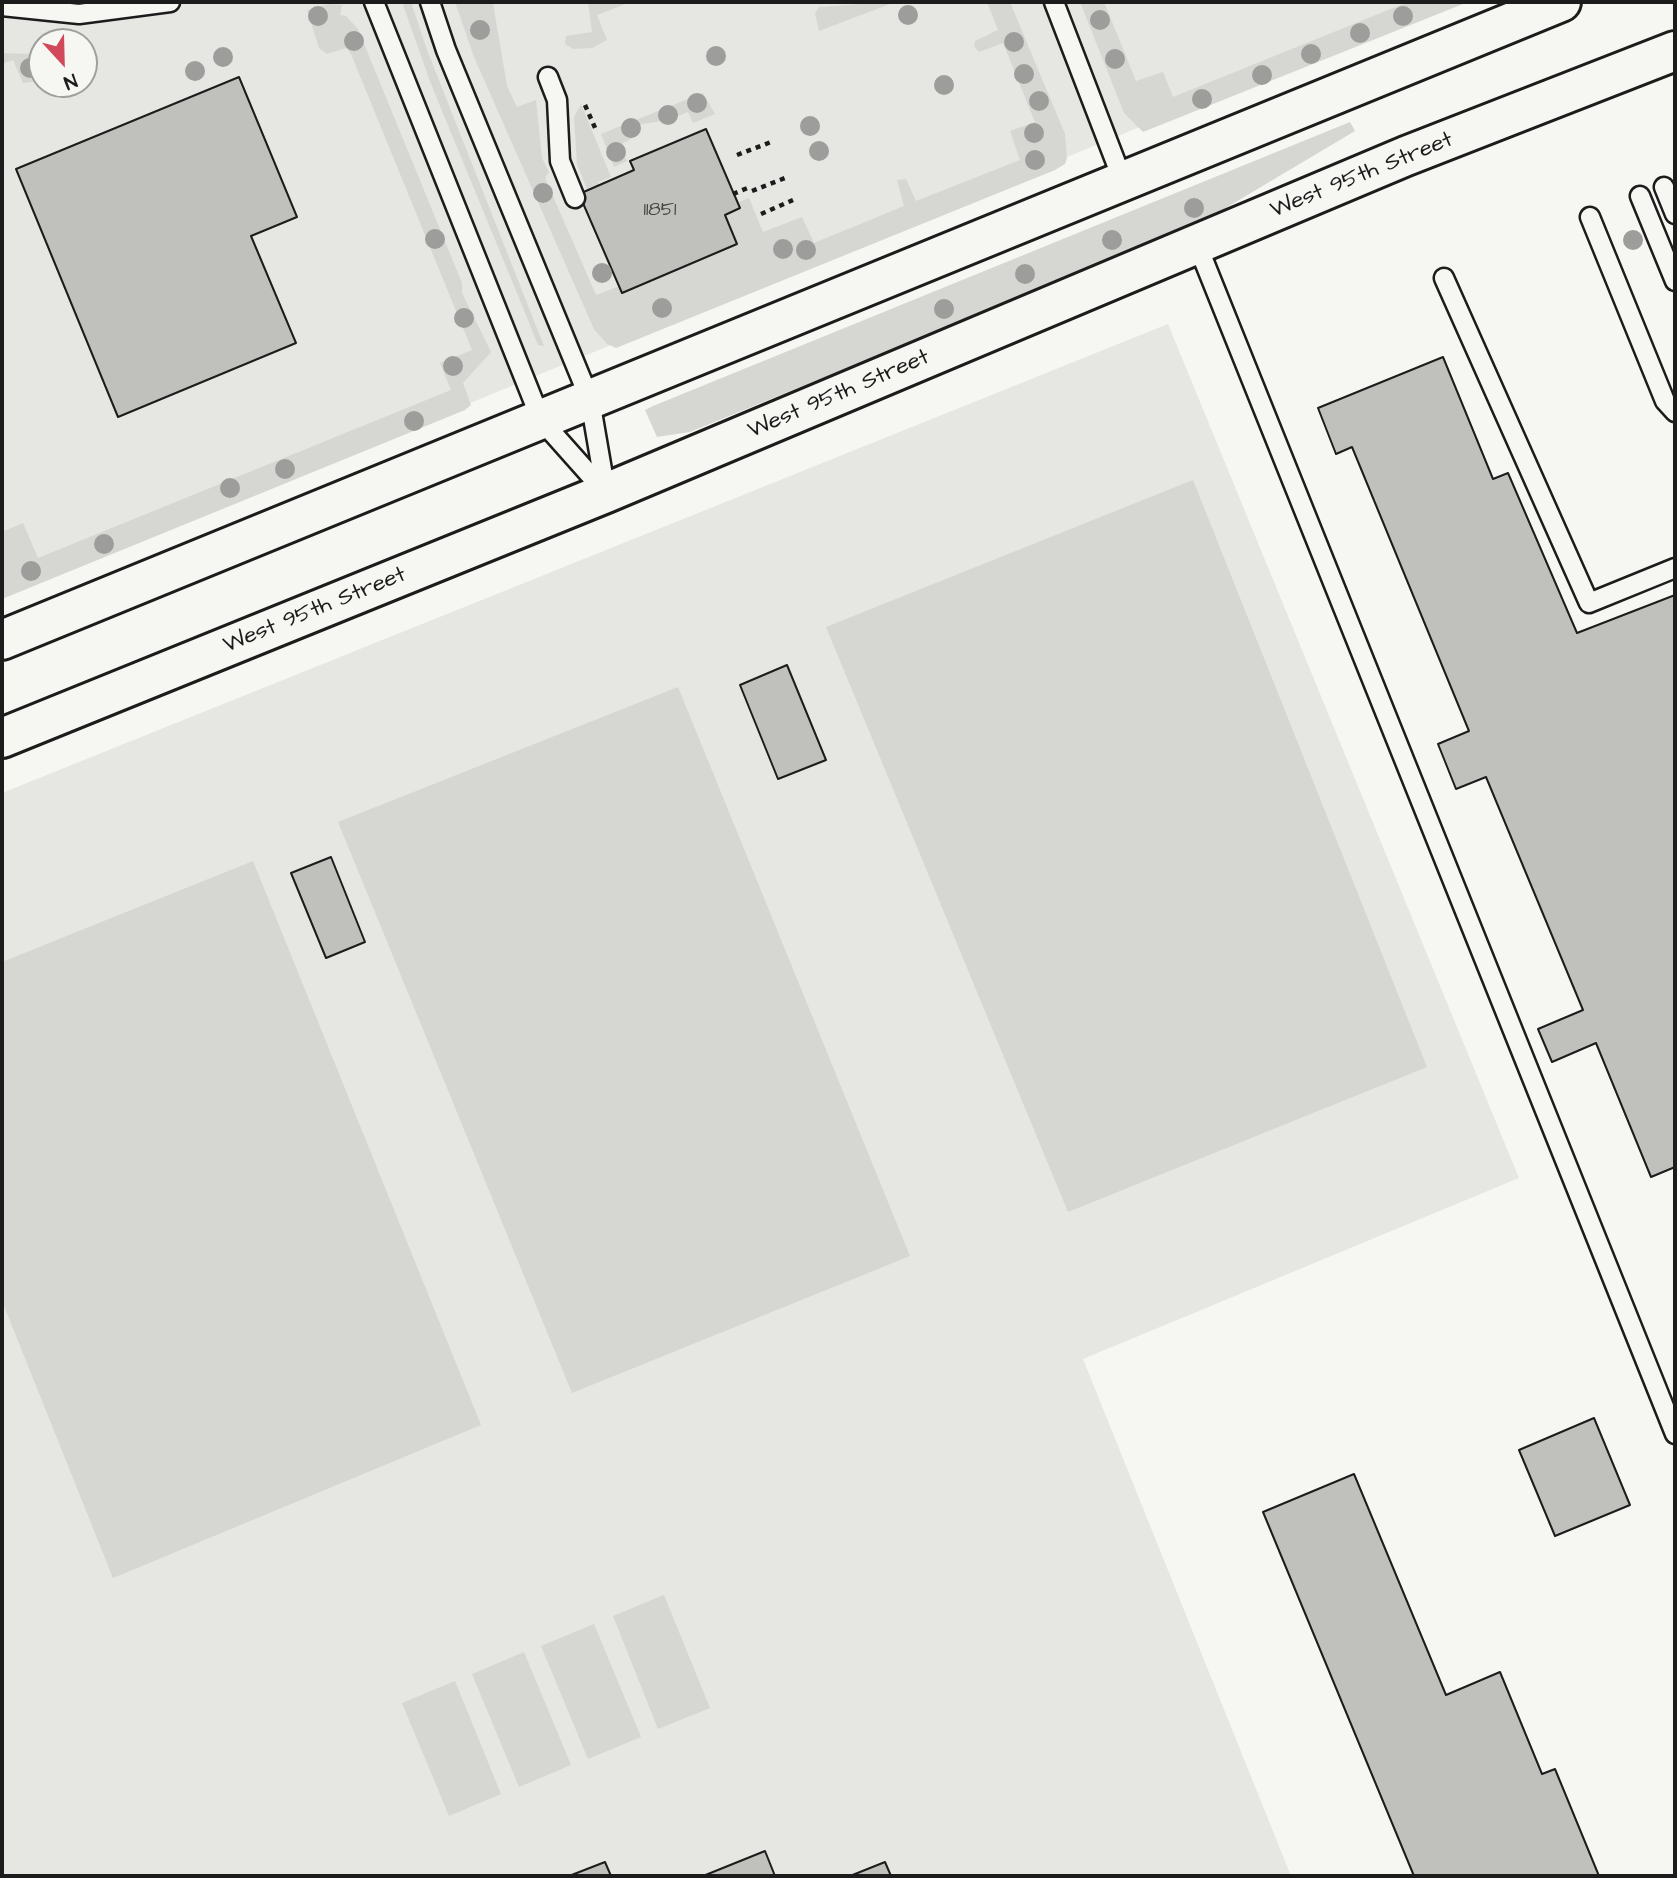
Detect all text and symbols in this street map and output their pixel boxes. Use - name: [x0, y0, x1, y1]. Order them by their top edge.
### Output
- north arrow: [28, 28, 98, 98]
- text: N: [60, 66, 81, 96]
- street label: West 95th Street: [1267, 127, 1457, 225]
- house number: 11851: [643, 200, 677, 222]
- street label: West 95th Street: [744, 344, 934, 446]
- street label: West 95th Street: [220, 562, 410, 660]

